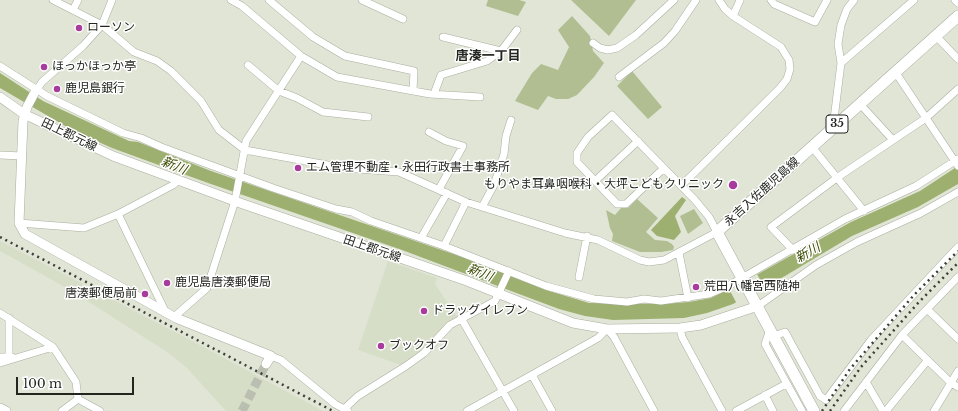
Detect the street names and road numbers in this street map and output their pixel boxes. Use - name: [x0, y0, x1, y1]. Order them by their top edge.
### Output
- street label: 田上郡元線: [39, 115, 99, 155]
- road number: 35: [826, 115, 848, 133]
- street label: 永吉入佐鹿児島線: [722, 155, 802, 229]
- street label: 田上郡元線: [341, 232, 403, 266]

